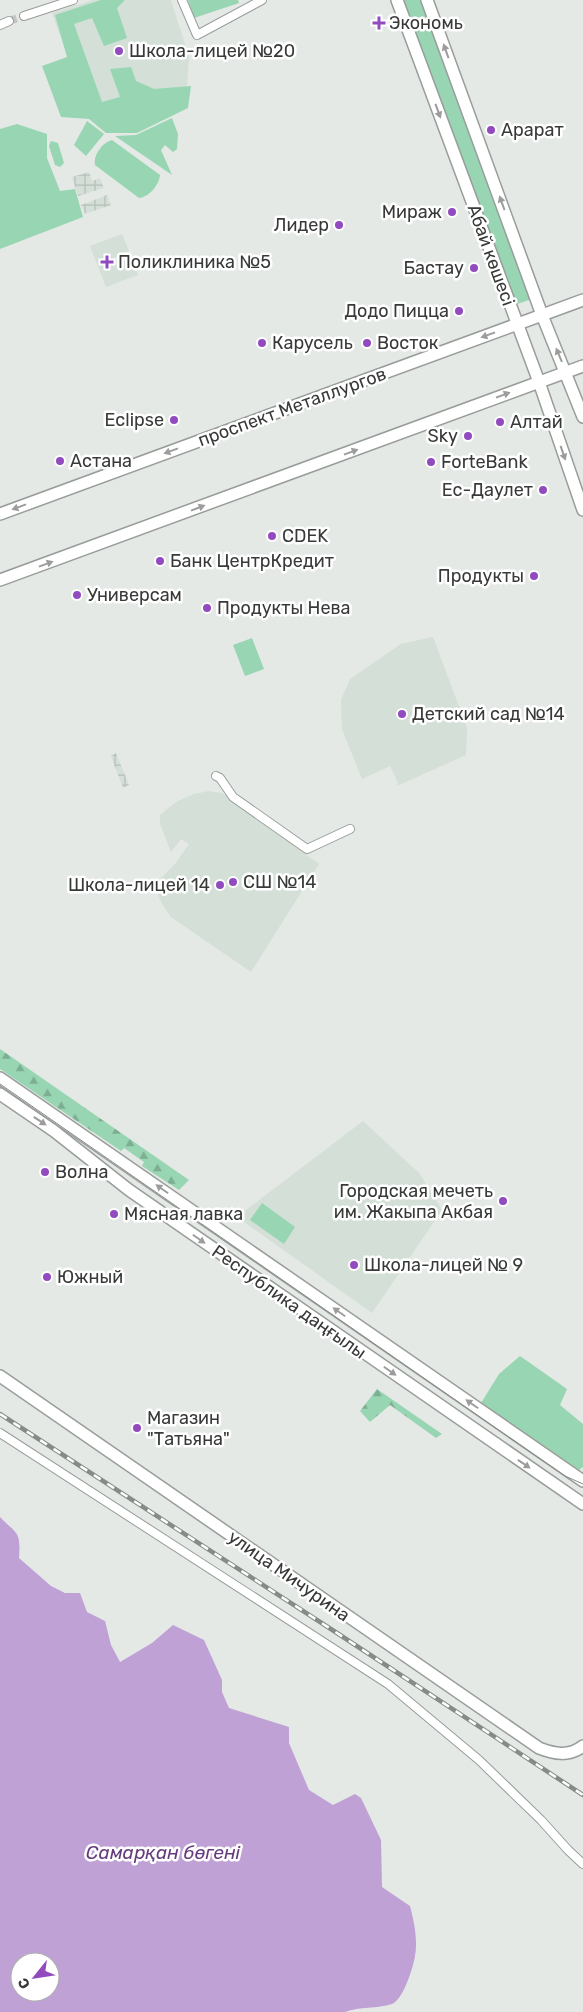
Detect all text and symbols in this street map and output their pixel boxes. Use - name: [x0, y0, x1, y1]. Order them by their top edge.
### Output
- place label: Экономь: [389, 12, 463, 34]
- marker: Экономь: [373, 17, 385, 29]
- place label: Школа-лицей №20: [129, 40, 295, 62]
- one-way arrow: [442, 43, 449, 58]
- marker: Школа-лицей №20: [113, 45, 125, 57]
- one-way arrow: [435, 104, 442, 119]
- place label: Арарат: [501, 119, 564, 141]
- marker: Арарат: [485, 124, 497, 136]
- one-way arrow: [498, 195, 506, 210]
- place label: Мираж: [382, 201, 442, 223]
- street label: Абай көшесі: [462, 201, 520, 309]
- marker: Мираж: [446, 206, 458, 218]
- place label: Лидер: [274, 214, 329, 236]
- marker: Лидер: [333, 219, 345, 231]
- place label: Поликлиника №5: [118, 251, 271, 273]
- marker: Поликлиника №5: [100, 255, 114, 269]
- place label: Бастау: [404, 257, 464, 279]
- marker: Бастау: [468, 262, 480, 274]
- place label: Додо Пицца: [344, 300, 449, 322]
- marker: Додо Пицца: [453, 305, 465, 317]
- one-way arrow: [480, 331, 495, 339]
- place label: Карусель: [272, 332, 353, 354]
- place label: Восток: [377, 332, 439, 354]
- marker: Карусель: [256, 337, 268, 349]
- marker: Восток: [361, 337, 373, 349]
- one-way arrow: [555, 348, 563, 362]
- street label: проспект Металлургов: [195, 363, 389, 451]
- one-way arrow: [496, 391, 511, 399]
- place label: Eclipse: [105, 409, 164, 431]
- place label: Алтай: [510, 411, 563, 433]
- marker: Eclipse: [168, 414, 180, 426]
- marker: Алтай: [494, 416, 506, 428]
- place label: Sky: [428, 425, 458, 447]
- marker: Sky: [462, 430, 474, 442]
- one-way arrow: [560, 445, 567, 460]
- one-way arrow: [163, 447, 178, 455]
- one-way arrow: [344, 448, 359, 456]
- place label: Астана: [70, 450, 132, 472]
- place label: ForteBank: [441, 451, 528, 473]
- marker: Астана: [54, 455, 66, 467]
- marker: ForteBank: [425, 456, 437, 468]
- place label: Ес-Даулет: [442, 479, 533, 501]
- marker: Ес-Даулет: [537, 484, 549, 496]
- one-way arrow: [11, 504, 26, 511]
- one-way arrow: [191, 504, 206, 511]
- place label: CDEK: [282, 525, 328, 547]
- marker: CDEK: [266, 530, 278, 542]
- place label: Банк ЦентрКредит: [170, 550, 334, 572]
- marker: Банк ЦентрКредит: [154, 555, 166, 567]
- one-way arrow: [39, 560, 54, 568]
- place label: Продукты: [438, 565, 524, 587]
- marker: Продукты: [528, 570, 540, 582]
- place label: Универсам: [87, 584, 182, 606]
- marker: Универсам: [71, 589, 83, 601]
- place label: Продукты Нева: [217, 597, 351, 619]
- marker: Продукты Нева: [201, 602, 213, 614]
- place label: Детский сад №14: [412, 703, 565, 725]
- marker: Детский сад №14: [396, 708, 408, 720]
- place label: СШ №14: [243, 871, 316, 893]
- place label: Школа-лицей 14: [68, 874, 210, 896]
- marker: СШ №14: [227, 876, 239, 888]
- marker: Школа-лицей 14: [214, 879, 226, 891]
- one-way arrow: [33, 1116, 47, 1126]
- place label: Волна: [55, 1161, 109, 1183]
- marker: Волна: [39, 1166, 51, 1178]
- place label: Городская мечеть им. Жакыпа Акбая: [334, 1180, 493, 1223]
- one-way arrow: [156, 1184, 169, 1194]
- marker: Городская мечеть им. Жакыпа Акбая: [497, 1195, 509, 1207]
- place label: Мясная лавка: [124, 1203, 243, 1225]
- marker: Мясная лавка: [108, 1208, 120, 1220]
- one-way arrow: [192, 1234, 206, 1244]
- street label: Республика даңғылы: [208, 1240, 370, 1364]
- place label: Школа-лицей № 9: [364, 1254, 523, 1276]
- marker: Школа-лицей № 9: [348, 1259, 360, 1271]
- place label: Южный: [57, 1266, 123, 1288]
- marker: Южный: [41, 1271, 53, 1283]
- one-way arrow: [332, 1307, 346, 1317]
- one-way arrow: [383, 1366, 397, 1376]
- one-way arrow: [466, 1399, 479, 1409]
- place label: Магазин "Татьяна": [147, 1407, 230, 1450]
- marker: Магазин "Татьяна": [131, 1422, 143, 1434]
- one-way arrow: [517, 1459, 530, 1469]
- street label: улица Мичурина: [224, 1526, 354, 1626]
- water label: Самарқан бөгені: [86, 1841, 241, 1864]
- north arrow: [10, 1952, 60, 2002]
- text: С: [14, 1975, 34, 1992]

